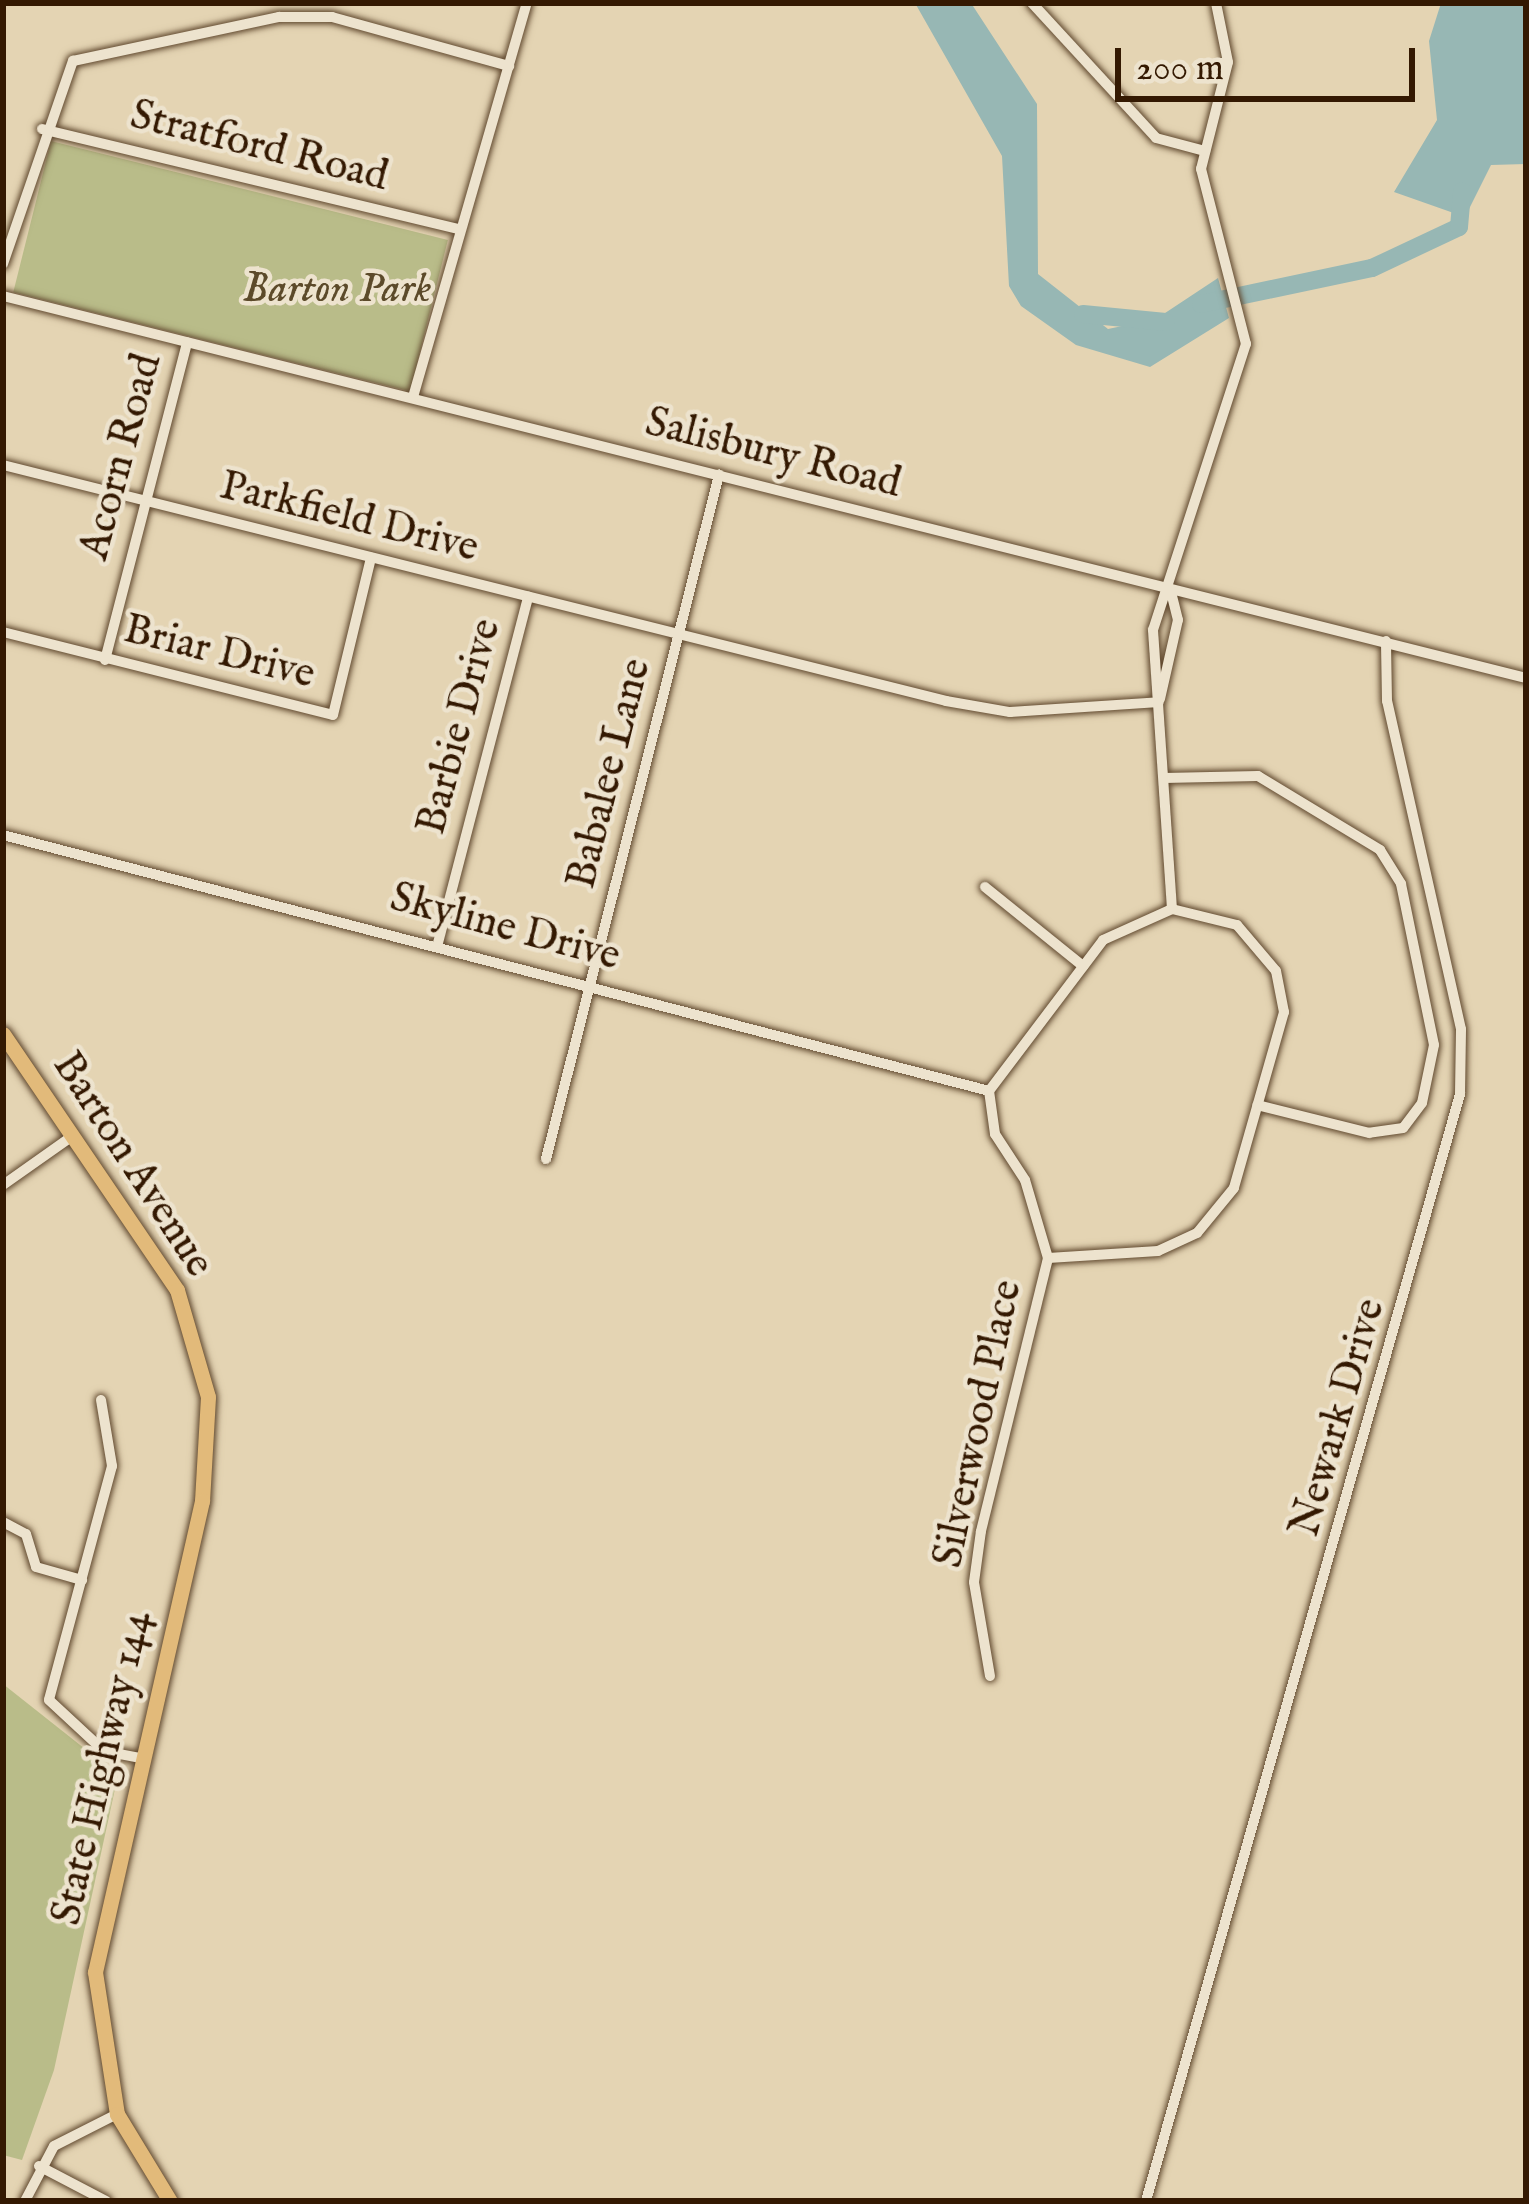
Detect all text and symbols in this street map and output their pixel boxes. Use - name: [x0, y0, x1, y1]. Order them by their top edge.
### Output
- scale bar: [1121, 24, 1421, 98]
- text: 200 m: [1136, 46, 1224, 92]
- street label: Stratford Road: [125, 91, 393, 203]
- park label: Barton Park: [243, 265, 431, 315]
- street label: Acorn Road: [70, 349, 174, 565]
- street label: Salisbury Road: [640, 398, 906, 510]
- street label: Parkfield Drive: [215, 462, 483, 574]
- street label: Briar Drive: [118, 605, 320, 701]
- street label: Barbie Drive: [407, 614, 513, 840]
- street label: Babalee Lane: [557, 654, 663, 894]
- street label: Skyline Drive: [385, 873, 625, 983]
- street label: Barton Avenue: [41, 1043, 223, 1287]
- street label: Silverwood Place: [924, 1276, 1034, 1572]
- street label: Newark Drive: [1281, 1293, 1397, 1543]
- street label: State Highway 144: [42, 1606, 164, 1930]

